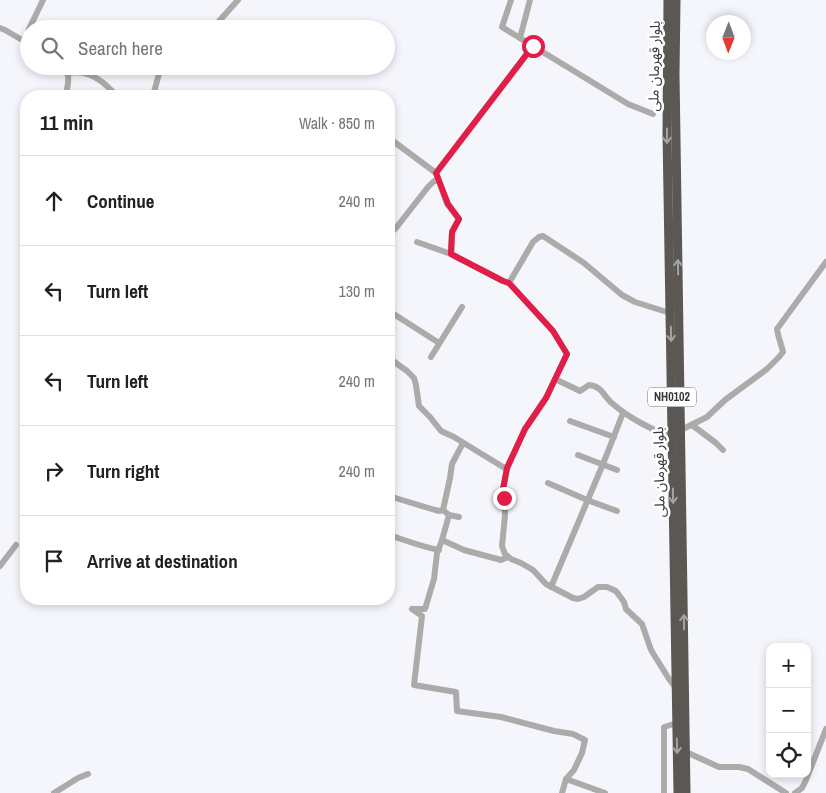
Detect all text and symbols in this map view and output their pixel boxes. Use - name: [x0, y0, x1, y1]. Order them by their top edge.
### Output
- north arrow: [706, 15, 751, 60]
- search box: [20, 20, 395, 75]
- street label: بلوار قهرمان ملی: [644, 20, 664, 111]
- icon: search: [38, 34, 66, 62]
- text: Search here: [78, 35, 163, 61]
- route start: [522, 35, 545, 58]
- text: 11 min: [40, 108, 94, 137]
- text: Walk · 850 m: [299, 112, 375, 134]
- one-way arrow: [662, 128, 672, 144]
- icon: ahead: [40, 187, 68, 215]
- text: Continue: [87, 188, 155, 214]
- text: 240 m: [339, 190, 375, 212]
- one-way arrow: [673, 259, 683, 276]
- icon: left: [40, 277, 68, 305]
- text: Turn left: [87, 278, 148, 304]
- text: 130 m: [339, 280, 375, 302]
- one-way arrow: [666, 325, 675, 341]
- icon: left: [40, 367, 68, 395]
- text: Turn left: [87, 368, 148, 394]
- text: 240 m: [339, 370, 375, 392]
- road number: NH0102: [648, 388, 696, 407]
- street label: بلوار قهرمان ملی: [649, 426, 669, 517]
- icon: right: [40, 457, 68, 485]
- text: Turn right: [87, 458, 159, 484]
- text: 240 m: [339, 460, 375, 482]
- route end: [493, 487, 516, 510]
- one-way arrow: [669, 488, 678, 504]
- icon: arrive: [40, 547, 68, 575]
- text: Arrive at destination: [87, 548, 238, 574]
- one-way arrow: [679, 614, 689, 630]
- map controls: [766, 643, 811, 778]
- button: +: [766, 643, 811, 688]
- button: −: [766, 688, 811, 733]
- button: locate: [766, 733, 811, 778]
- one-way arrow: [672, 738, 682, 754]

